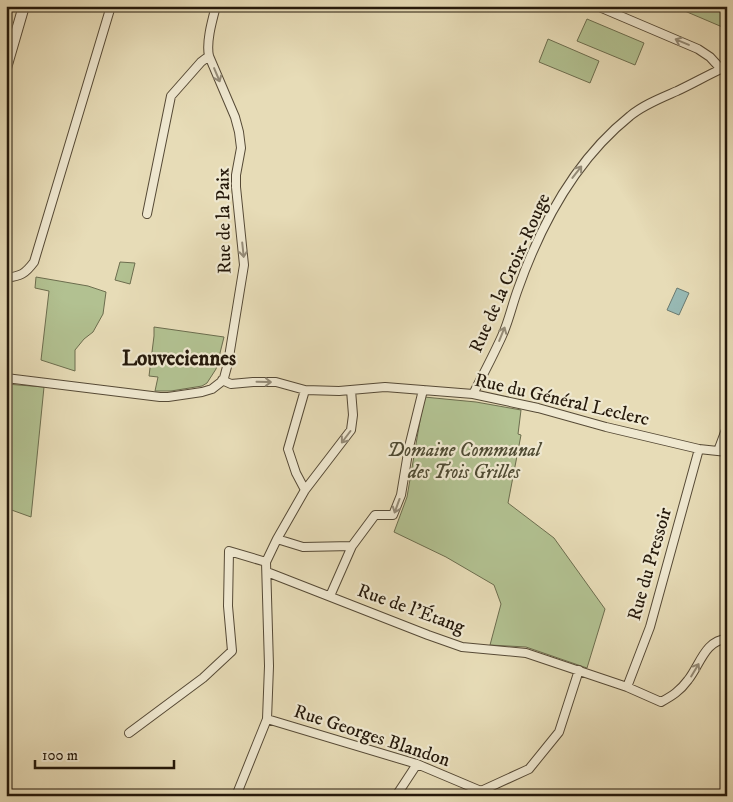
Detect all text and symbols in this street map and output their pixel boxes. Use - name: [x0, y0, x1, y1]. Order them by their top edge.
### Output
- one-way arrow: [675, 36, 690, 46]
- one-way arrow: [213, 67, 222, 82]
- one-way arrow: [572, 166, 583, 179]
- street label: Rue de la Paix: [212, 167, 236, 274]
- street label: Rue de la Croix-Rouge: [465, 190, 556, 356]
- one-way arrow: [238, 242, 248, 258]
- one-way arrow: [498, 327, 507, 342]
- district label: Louveciennes: [122, 346, 236, 372]
- street label: Rue du Général Leclerc: [472, 369, 652, 431]
- one-way arrow: [255, 377, 271, 387]
- one-way arrow: [341, 430, 351, 444]
- park label: Domaine Communal des Trois Grilles: [387, 439, 543, 484]
- one-way arrow: [392, 497, 401, 513]
- street label: Rue du Pressoir: [623, 505, 677, 623]
- street label: Rue de l'Étang: [354, 578, 469, 639]
- one-way arrow: [690, 664, 700, 678]
- street label: Rue Georges Blandon: [291, 700, 453, 772]
- scale bar: [35, 737, 174, 769]
- text: 100 m: [42, 746, 78, 765]

